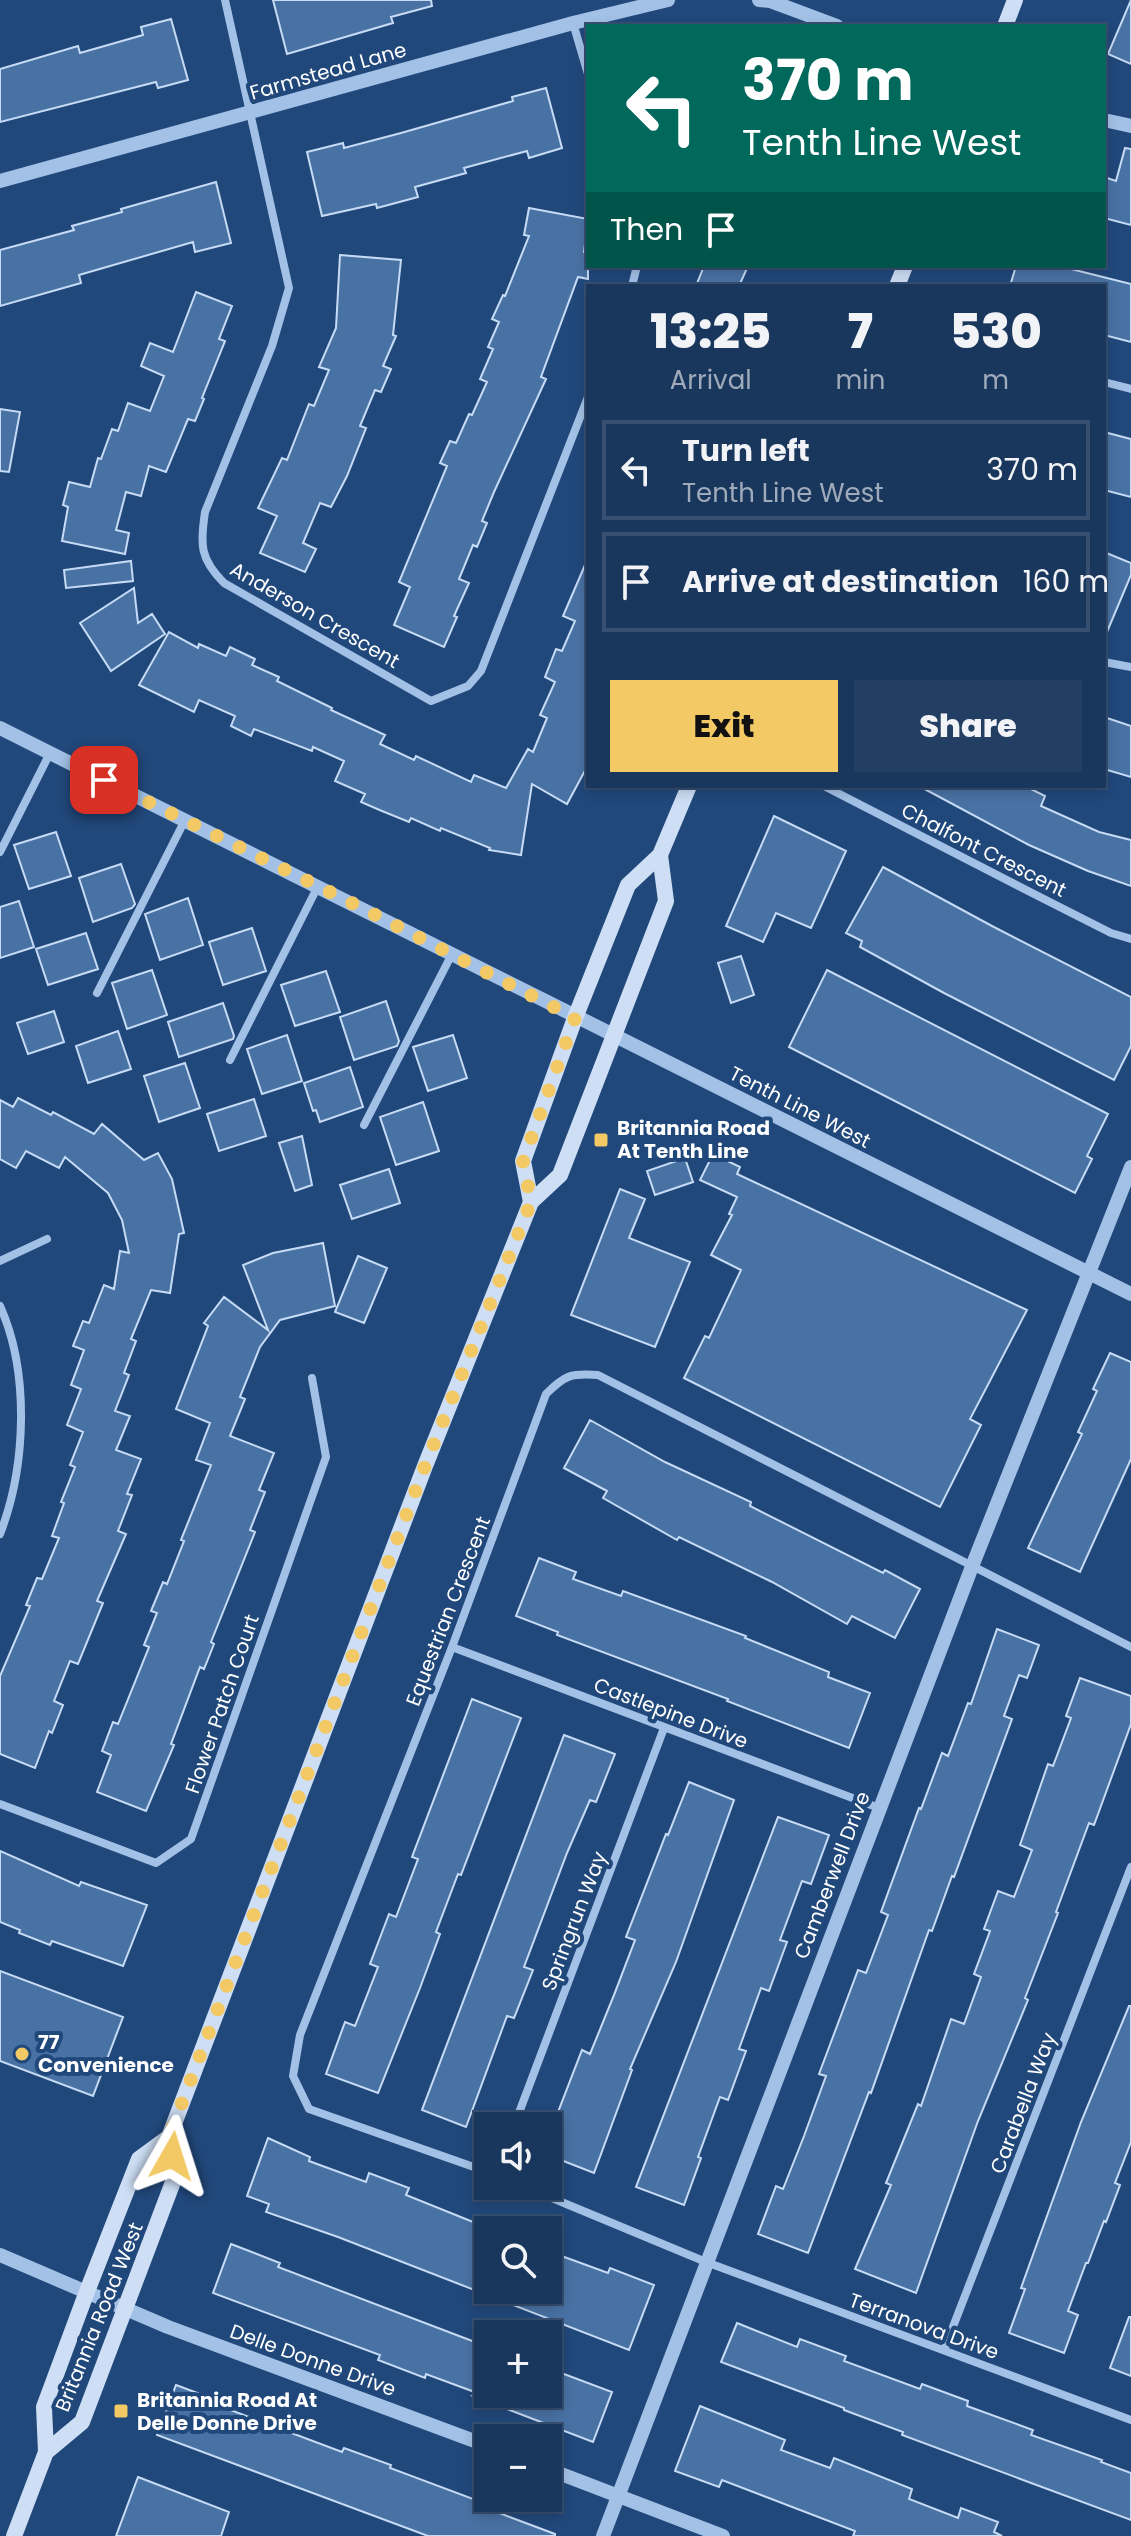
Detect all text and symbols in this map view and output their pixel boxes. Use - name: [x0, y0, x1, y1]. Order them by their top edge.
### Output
- street label: Farmstead Lane: [247, 35, 409, 107]
- text: 370 m: [742, 41, 914, 120]
- icon: left: [610, 56, 714, 160]
- text: Tenth Line West: [742, 117, 1021, 168]
- text: Then: [610, 208, 683, 251]
- icon: arrive: [699, 208, 743, 252]
- text: 13:25: [650, 298, 771, 365]
- text: 7: [848, 298, 873, 365]
- text: 530: [950, 298, 1042, 365]
- text: Arrival: [670, 362, 752, 398]
- text: min: [835, 362, 885, 398]
- text: m: [982, 362, 1009, 398]
- text: Turn left: [682, 429, 810, 472]
- icon: left: [614, 448, 658, 492]
- text: 370 m: [986, 448, 1078, 491]
- text: Tenth Line West: [682, 475, 884, 511]
- street label: Anderson Crescent: [225, 555, 405, 675]
- icon: arrive: [614, 560, 658, 604]
- text: Arrive at destination: [682, 560, 999, 603]
- text: 160 m: [1023, 560, 1109, 603]
- button: Exit: [610, 680, 838, 772]
- button: Share: [854, 680, 1082, 772]
- pin: [70, 746, 138, 814]
- icon: arrive: [82, 758, 126, 802]
- street label: Chalfont Crescent: [897, 796, 1071, 904]
- street label: Tenth Line West: [725, 1059, 875, 1155]
- place label: Britannia Road At Tenth Line: [617, 1114, 770, 1165]
- marker: Britannia Road At Tenth Line: [592, 1131, 610, 1149]
- street label: Equestrian Crescent: [399, 1512, 497, 1710]
- street label: Flower Patch Court: [178, 1611, 266, 1797]
- street label: Castlepine Drive: [590, 1671, 752, 1755]
- street label: Camberwell Drive: [787, 1787, 877, 1963]
- street label: Springrun Way: [535, 1848, 613, 1994]
- place label: 77 Convenience: [38, 2028, 174, 2079]
- street label: Carabella Way: [983, 2028, 1063, 2178]
- marker: 77 Convenience: [13, 2045, 31, 2063]
- map controls: [474, 2112, 562, 2512]
- button: sound: [474, 2112, 562, 2200]
- position arrow: [130, 2114, 214, 2198]
- button: search: [474, 2216, 562, 2304]
- street label: Britannia Road West: [48, 2218, 150, 2416]
- street label: Terranova Drive: [845, 2286, 1003, 2366]
- street label: Delle Donne Drive: [226, 2317, 400, 2403]
- button: +: [474, 2320, 562, 2408]
- place label: Britannia Road At Delle Donne Drive: [137, 2386, 317, 2437]
- marker: Britannia Road At Delle Donne Drive: [112, 2402, 130, 2420]
- button: −: [474, 2424, 562, 2512]

